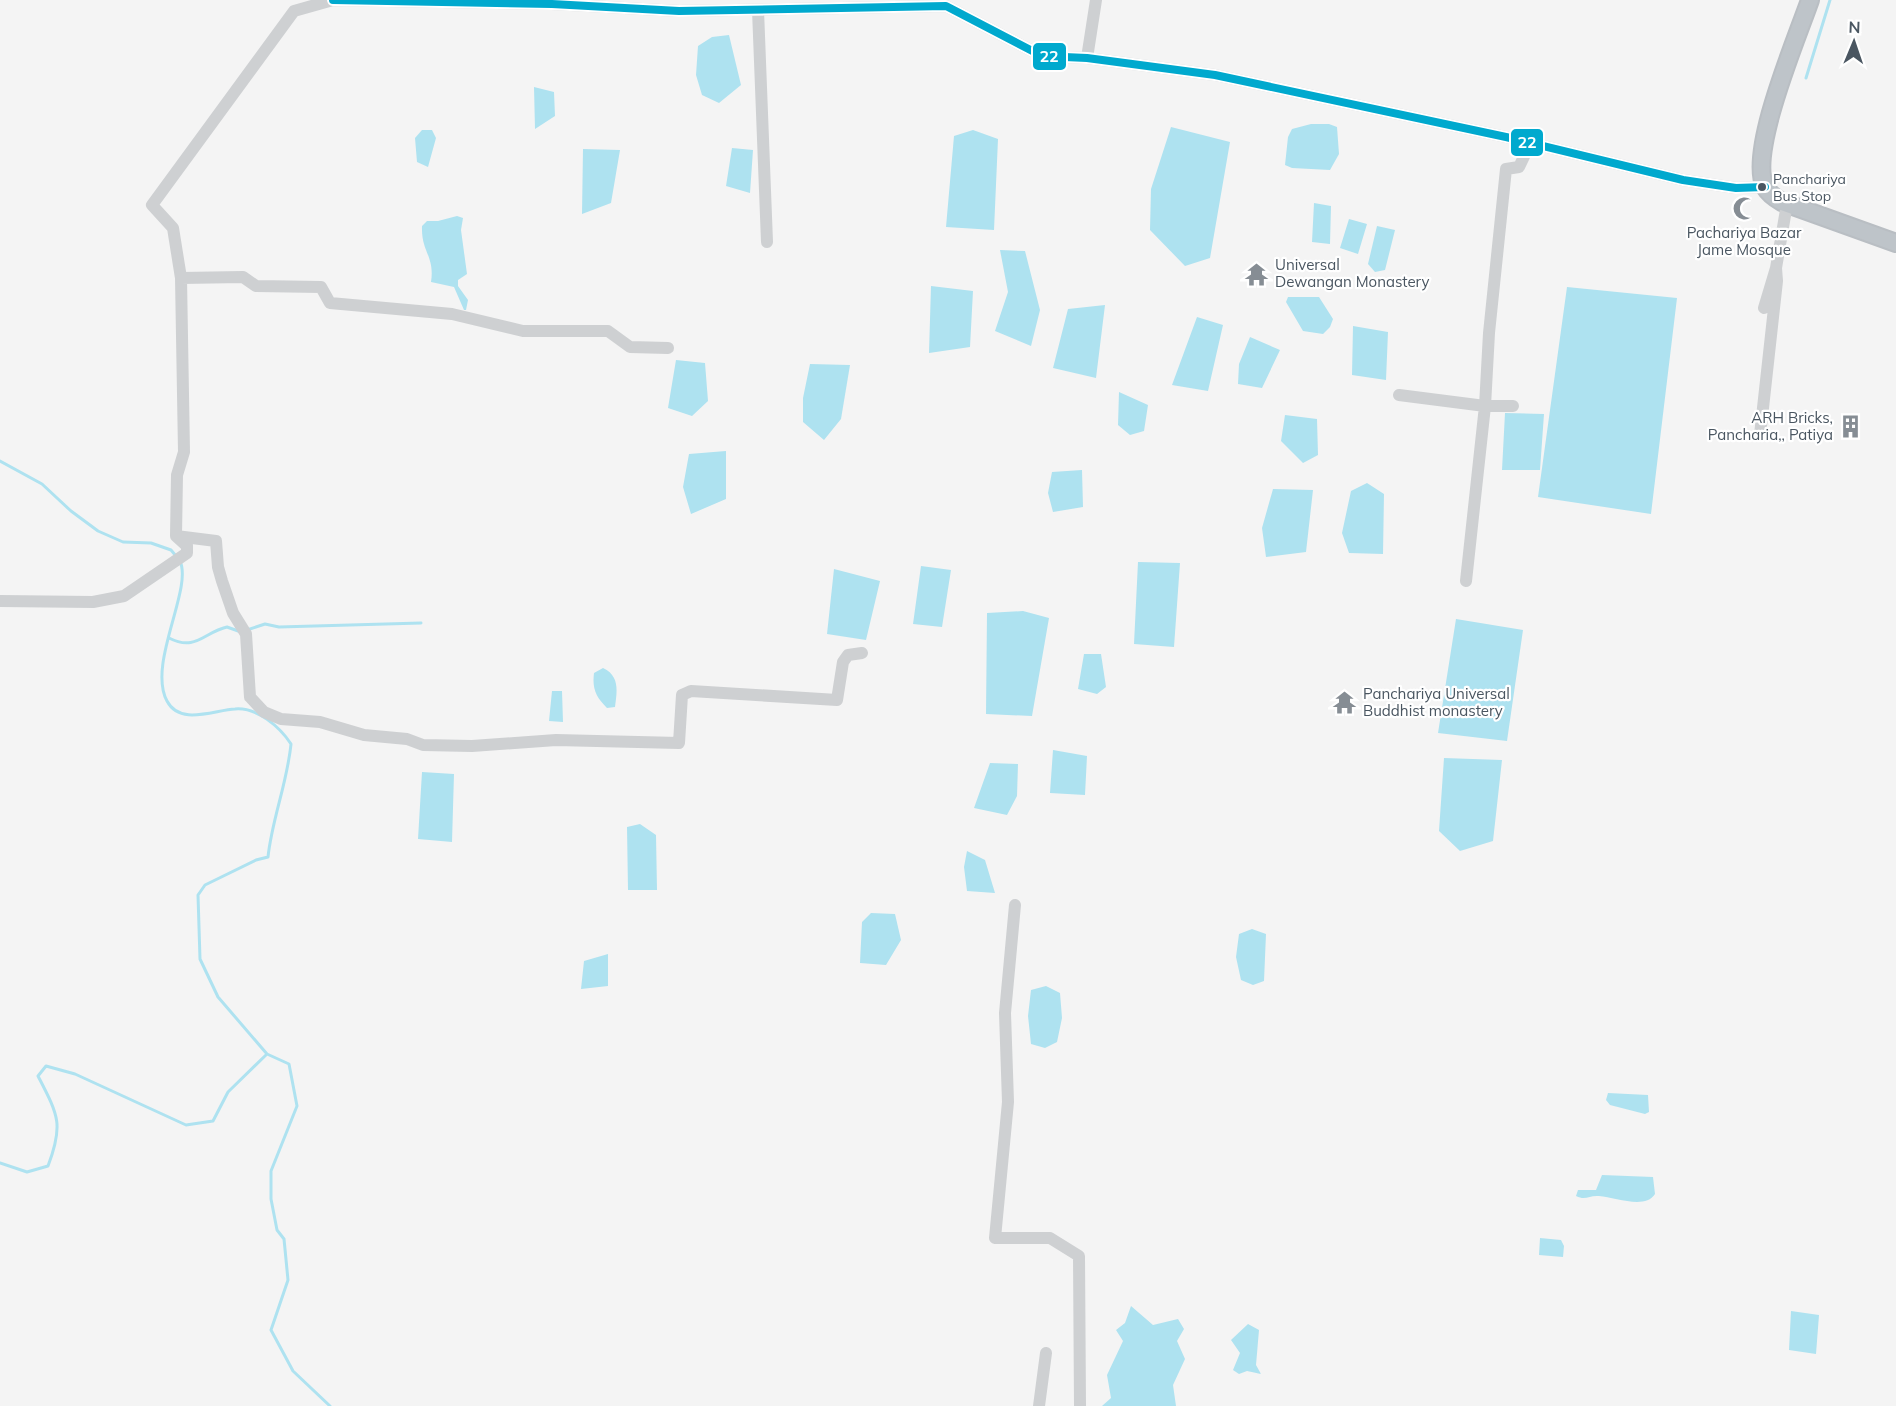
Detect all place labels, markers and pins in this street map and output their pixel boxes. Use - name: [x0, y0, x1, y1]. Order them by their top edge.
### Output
- place label: Panchariya Bus Stop: [1773, 170, 1846, 205]
- marker: Panchariya Bus Stop: [1756, 181, 1768, 193]
- mosque icon: Pachariya Bazar Jame Mosque: [1731, 196, 1757, 222]
- place label: Pachariya Bazar Jame Mosque: [1687, 223, 1802, 259]
- place label: Universal Dewangan Monastery: [1275, 255, 1430, 291]
- temple icon: Universal Dewangan Monastery: [1244, 261, 1270, 287]
- place label: ARH Bricks, Pancharia,, Patiya: [1708, 408, 1833, 444]
- building icon: ARH Bricks, Pancharia,, Patiya: [1838, 414, 1864, 440]
- place label: Panchariya Universal Buddhist monastery: [1363, 684, 1510, 720]
- temple icon: Panchariya Universal Buddhist monastery: [1332, 690, 1358, 716]

